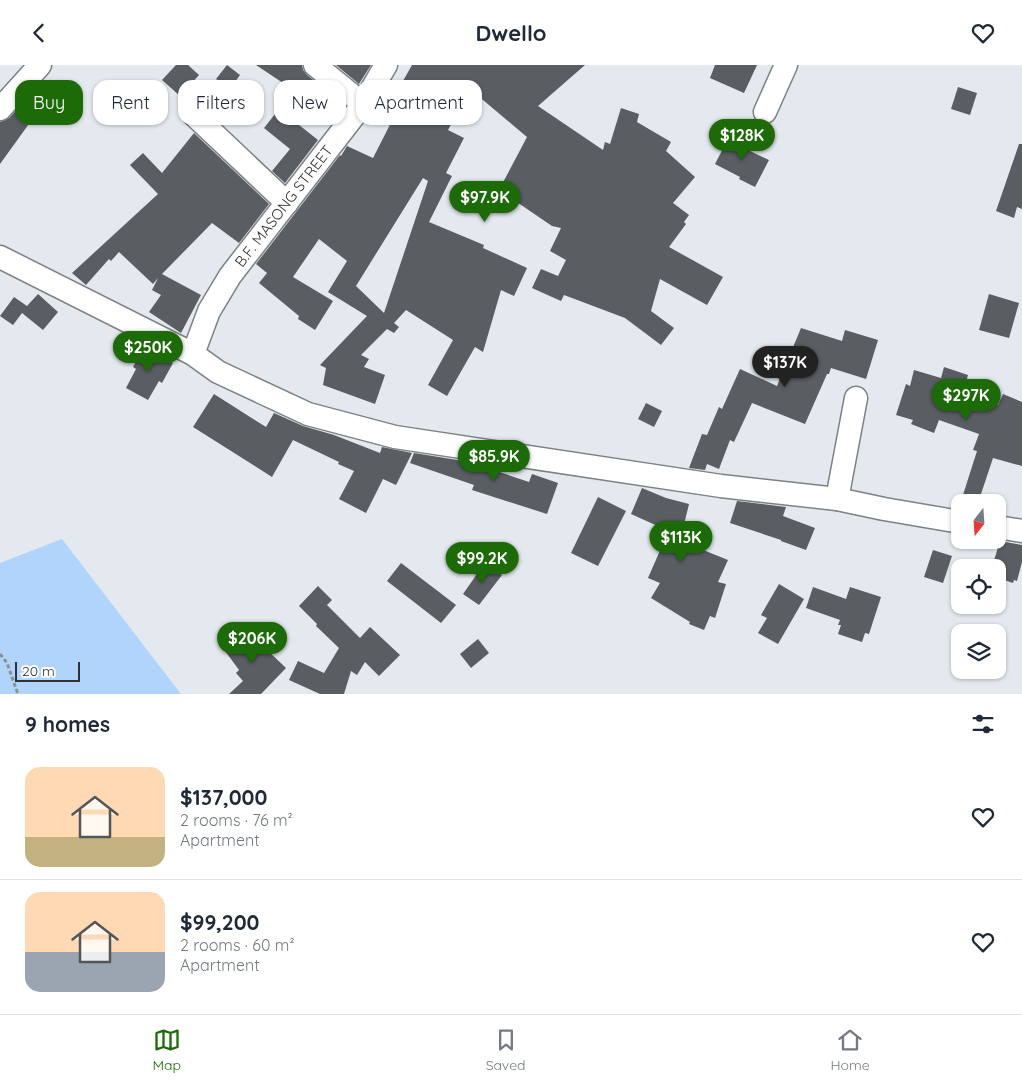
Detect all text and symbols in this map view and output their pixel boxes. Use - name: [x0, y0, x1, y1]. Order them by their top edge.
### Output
- icon: back: [25, 19, 53, 47]
- text: Dwello: [476, 19, 547, 47]
- icon: heart: [969, 19, 997, 47]
- chip: Buy: [15, 80, 83, 125]
- chip: Rent: [93, 80, 168, 125]
- chip: Filters: [178, 80, 264, 125]
- chip: New: [274, 80, 346, 125]
- chip: Apartment: [356, 80, 482, 125]
- pin: $128K: [707, 119, 777, 161]
- text: $128K: [720, 125, 764, 145]
- street label: B.F. MASONG STREET: [231, 141, 337, 271]
- pin: $97.9K: [444, 181, 526, 223]
- text: $97.9K: [460, 187, 510, 207]
- pin: $250K: [113, 331, 183, 373]
- text: $250K: [124, 337, 172, 357]
- pin: $137K: [750, 345, 820, 388]
- text: $137K: [763, 352, 807, 372]
- pin: $297K: [931, 379, 1001, 421]
- text: $297K: [943, 385, 989, 405]
- pin: $85.9K: [453, 439, 535, 482]
- text: $85.9K: [469, 446, 519, 466]
- north arrow: [951, 494, 1006, 549]
- map controls: [951, 494, 1006, 679]
- pin: $113K: [646, 521, 716, 563]
- text: $113K: [660, 527, 702, 547]
- pin: $99.2K: [441, 541, 523, 584]
- text: $99.2K: [457, 548, 507, 568]
- button: locate: [951, 559, 1006, 614]
- pin: $206K: [217, 621, 287, 664]
- button: layers: [951, 624, 1006, 679]
- text: $206K: [228, 628, 276, 648]
- scale bar: [15, 659, 80, 682]
- text: 20 m: [22, 662, 55, 680]
- icon: filters: [969, 710, 997, 738]
- text: 9 homes: [25, 711, 110, 737]
- text: $137,000: [180, 784, 267, 810]
- icon: home: [65, 787, 125, 847]
- icon: heart: [969, 803, 997, 831]
- text: 2 rooms · 76 m²: [180, 810, 293, 830]
- text: Apartment: [180, 830, 260, 850]
- text: $99,200: [180, 909, 260, 935]
- icon: home: [65, 912, 125, 972]
- icon: heart: [969, 928, 997, 956]
- text: 2 rooms · 60 m²: [180, 935, 294, 955]
- text: Apartment: [180, 955, 260, 975]
- tab: Map: [152, 1026, 181, 1074]
- tab: Saved: [486, 1026, 526, 1074]
- tab: Home: [830, 1026, 870, 1074]

